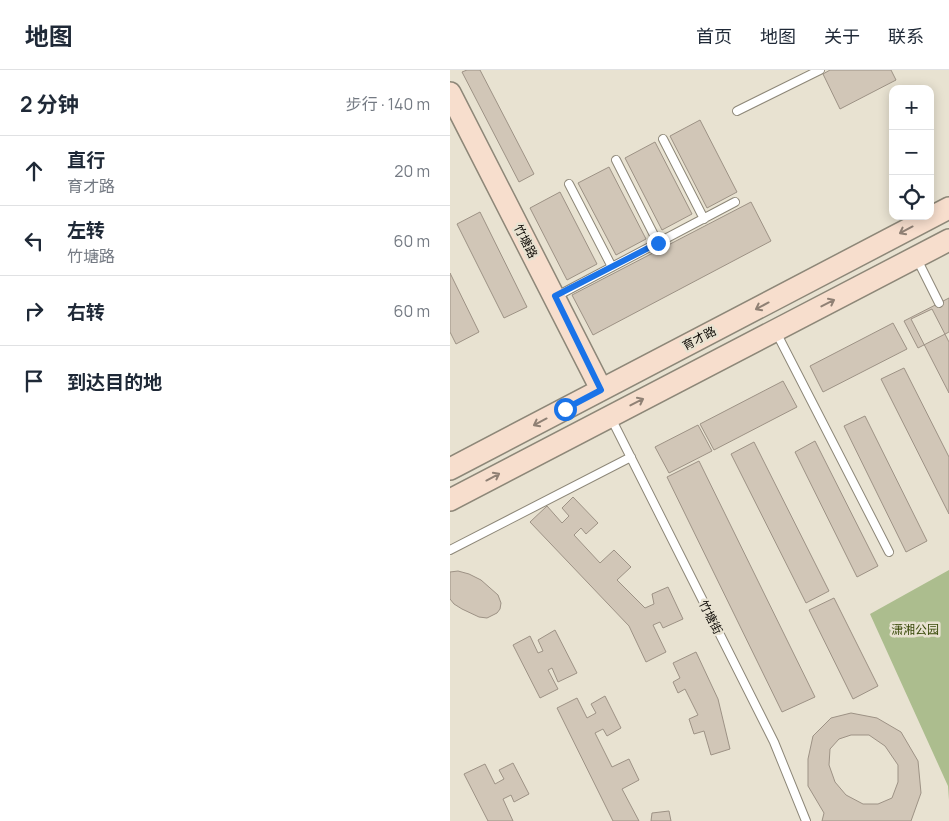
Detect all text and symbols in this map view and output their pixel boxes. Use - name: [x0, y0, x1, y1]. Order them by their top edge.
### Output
- text: 地图: [25, 19, 73, 52]
- text: 首页: [696, 24, 732, 48]
- text: 地图: [760, 24, 796, 48]
- text: 关于: [824, 24, 860, 48]
- text: 联系: [888, 24, 924, 48]
- map controls: [889, 85, 934, 220]
- button: +: [889, 85, 934, 130]
- text: 2 分钟: [20, 90, 79, 118]
- text: 步行 · 140 m: [346, 93, 430, 115]
- button: −: [889, 130, 934, 175]
- text: 直行: [67, 147, 105, 173]
- icon: ahead: [20, 157, 48, 185]
- text: 20 m: [394, 160, 430, 182]
- text: 育才路: [67, 175, 115, 197]
- button: locate: [889, 175, 934, 220]
- text: 左转: [67, 217, 105, 243]
- street label: 竹塘路: [510, 221, 542, 261]
- one-way arrow: [899, 226, 914, 235]
- icon: left: [20, 227, 48, 255]
- text: 60 m: [394, 230, 430, 252]
- route end: [647, 232, 670, 255]
- text: 竹塘路: [67, 245, 115, 267]
- icon: right: [20, 297, 48, 325]
- one-way arrow: [820, 298, 835, 307]
- text: 右转: [67, 299, 105, 325]
- text: 60 m: [394, 300, 430, 322]
- one-way arrow: [755, 302, 770, 311]
- street label: 育才路: [679, 322, 719, 354]
- icon: arrive: [20, 367, 48, 395]
- text: 到达目的地: [67, 369, 162, 395]
- one-way arrow: [629, 397, 644, 406]
- route start: [554, 398, 577, 421]
- one-way arrow: [533, 417, 548, 427]
- one-way arrow: [485, 472, 500, 481]
- street label: 竹塘街: [695, 597, 727, 637]
- park label: 潇湘公园: [891, 621, 939, 638]

